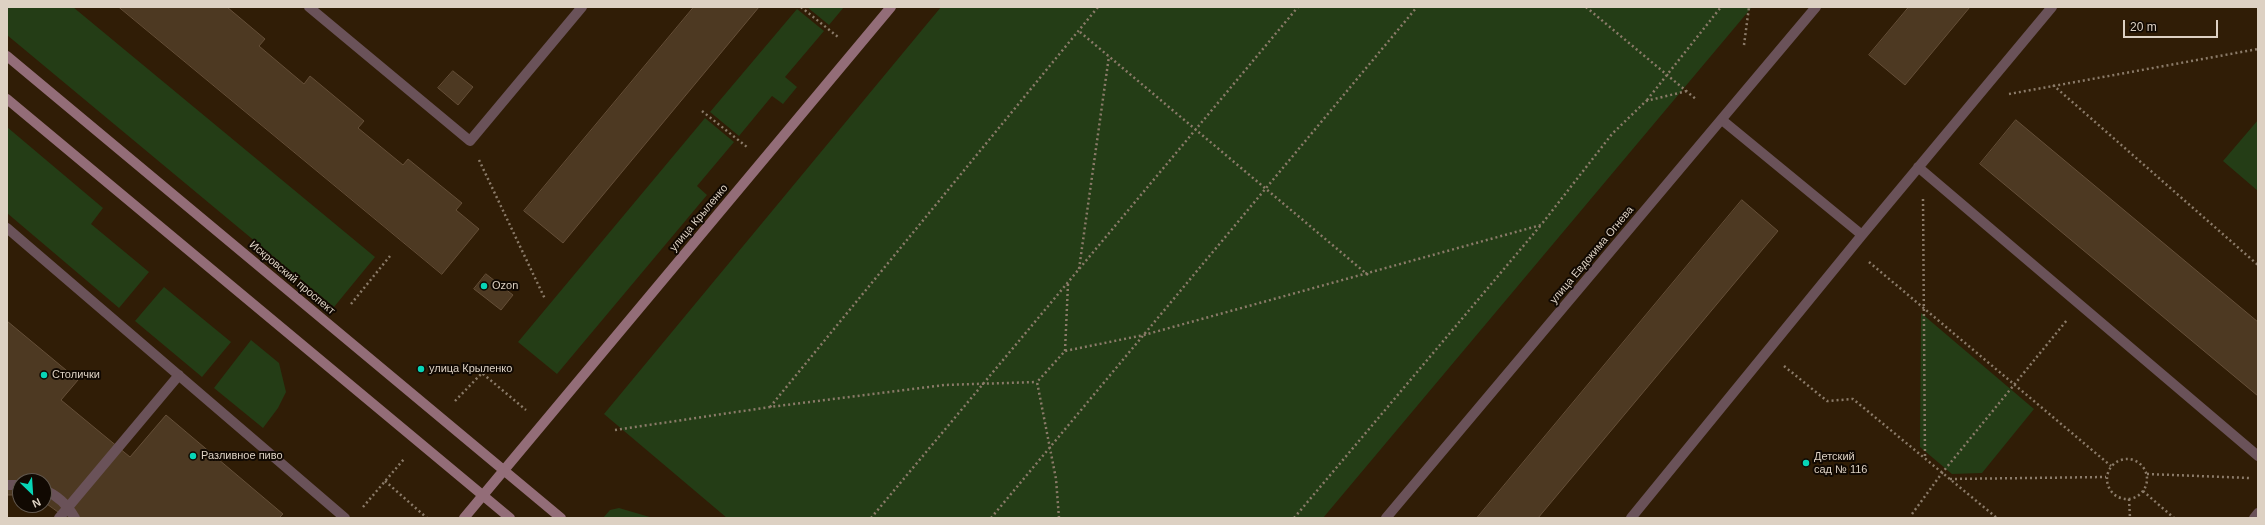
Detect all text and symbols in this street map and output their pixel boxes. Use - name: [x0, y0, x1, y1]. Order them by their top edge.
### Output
- scale bar: [2125, 12, 2220, 38]
- text: 20 m: [2130, 20, 2157, 34]
- street label: улица Крыленко: [667, 182, 731, 254]
- street label: улица Евдокима Огнева: [1547, 204, 1637, 306]
- street label: Искровский проспект: [247, 238, 337, 318]
- place label: Ozon: [492, 279, 518, 293]
- marker: Ozon: [479, 281, 489, 291]
- place label: улица Крыленко: [429, 362, 512, 376]
- marker: улица Крыленко: [416, 364, 426, 374]
- place label: Столички: [52, 368, 100, 382]
- marker: Столички: [39, 370, 49, 380]
- place label: Разливное пиво: [201, 449, 283, 463]
- place label: Детский сад № 116: [1814, 450, 1867, 476]
- marker: Разливное пиво: [188, 451, 198, 461]
- marker: Детский сад № 116: [1801, 458, 1811, 468]
- north arrow: [12, 473, 52, 513]
- text: N: [31, 496, 43, 510]

